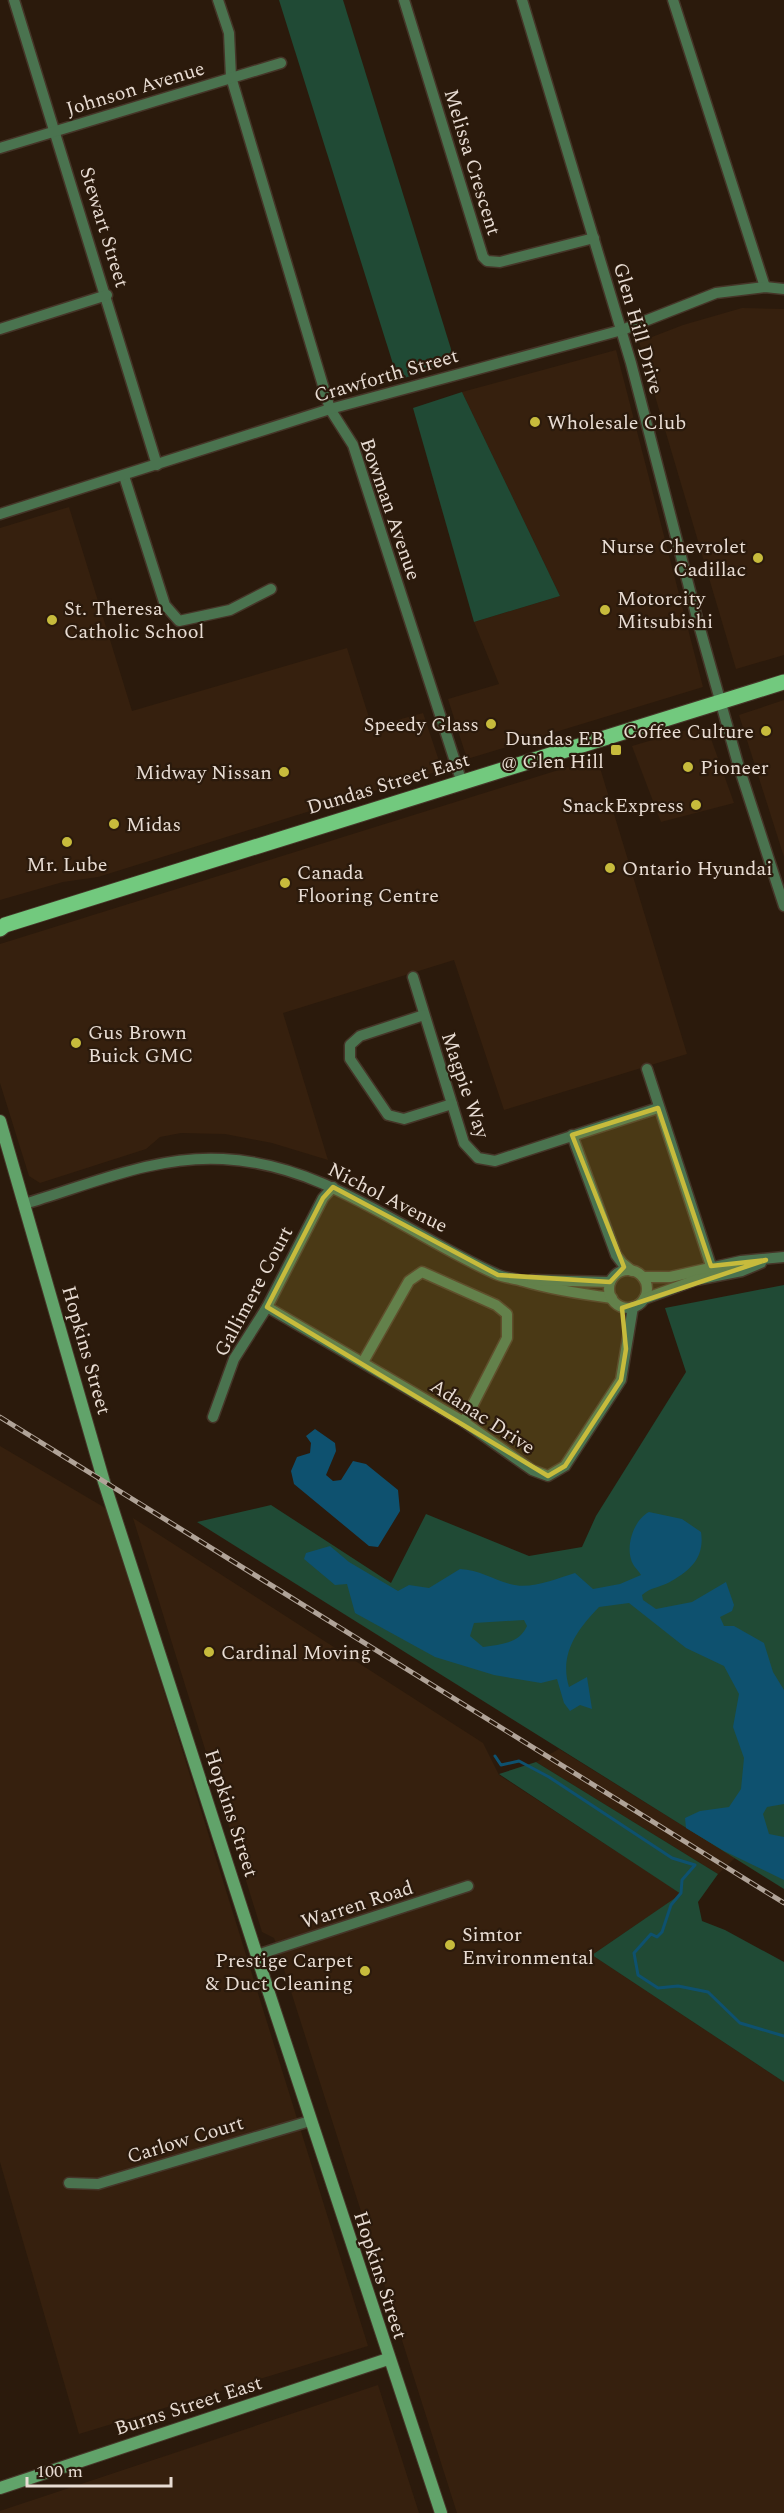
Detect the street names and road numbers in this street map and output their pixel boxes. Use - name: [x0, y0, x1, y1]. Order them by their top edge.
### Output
- street label: Johnson Avenue: [62, 54, 208, 124]
- street label: Melissa Crescent: [436, 85, 509, 239]
- street label: Stewart Street: [71, 163, 137, 291]
- street label: Glen Hill Drive: [605, 259, 671, 398]
- street label: Crawforth Street: [310, 341, 462, 411]
- street label: Bowman Avenue: [352, 434, 428, 585]
- street label: Dundas Street East: [303, 745, 473, 823]
- street label: Magpie Way: [433, 1028, 498, 1144]
- street label: Nichol Avenue: [322, 1155, 453, 1241]
- street label: Gallimere Court: [207, 1221, 301, 1362]
- street label: Hopkins Street: [53, 1282, 119, 1418]
- street label: Adanac Drive: [424, 1371, 541, 1462]
- street label: Hopkins Street: [196, 1745, 266, 1881]
- street label: Warren Road: [297, 1873, 417, 1937]
- street label: Carlow Court: [123, 2108, 247, 2172]
- street label: Hopkins Street: [345, 2207, 415, 2343]
- street label: Burns Street East: [111, 2368, 266, 2444]

